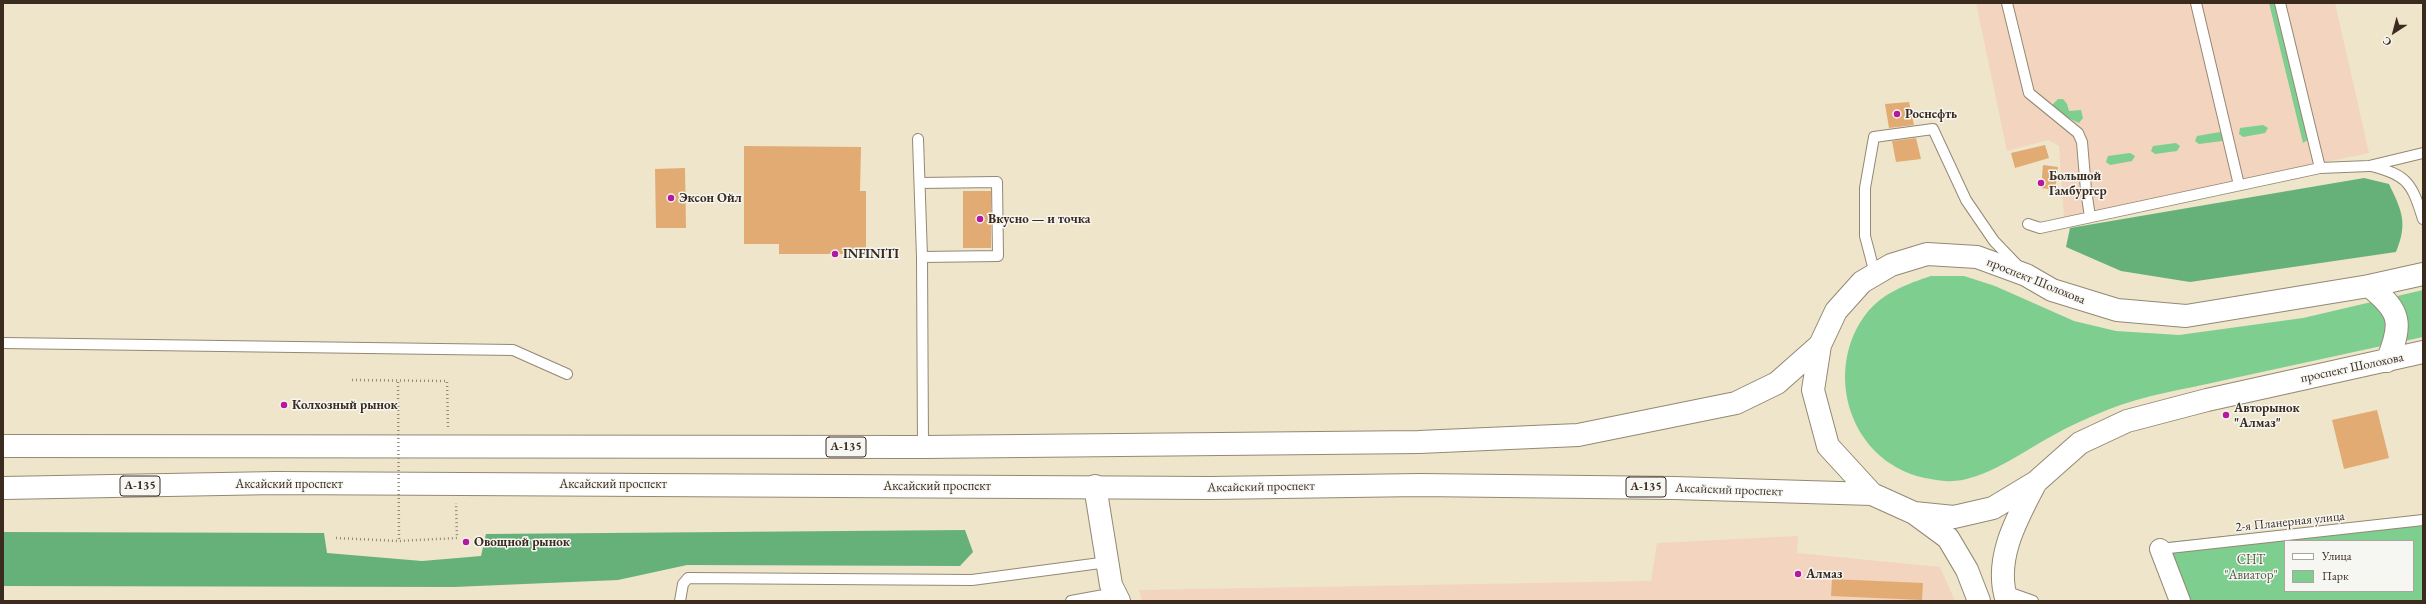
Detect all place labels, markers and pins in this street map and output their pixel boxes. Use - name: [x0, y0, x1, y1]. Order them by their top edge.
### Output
- place label: Роснефть: [1905, 106, 1957, 122]
- marker: Роснефть: [1892, 109, 1902, 119]
- place label: Большой Гамбургер: [2049, 168, 2107, 199]
- marker: Большой Гамбургер: [2036, 178, 2046, 188]
- place label: Эксон Ойл: [679, 190, 742, 206]
- marker: Эксон Ойл: [666, 193, 676, 203]
- place label: Вкусно — и точка: [988, 211, 1090, 227]
- marker: Вкусно — и точка: [975, 214, 985, 224]
- place label: INFINITI: [843, 246, 899, 262]
- marker: INFINITI: [830, 249, 840, 259]
- place label: Колхозный рынок: [292, 397, 398, 413]
- marker: Колхозный рынок: [279, 400, 289, 410]
- place label: Авторынок "Алмаз": [2234, 400, 2300, 431]
- marker: Авторынок "Алмаз": [2221, 410, 2231, 420]
- place label: Овощной рынок: [474, 534, 570, 550]
- marker: Овощной рынок: [461, 537, 471, 547]
- place label: Алмаз: [1806, 566, 1842, 582]
- marker: Алмаз: [1793, 569, 1803, 579]

